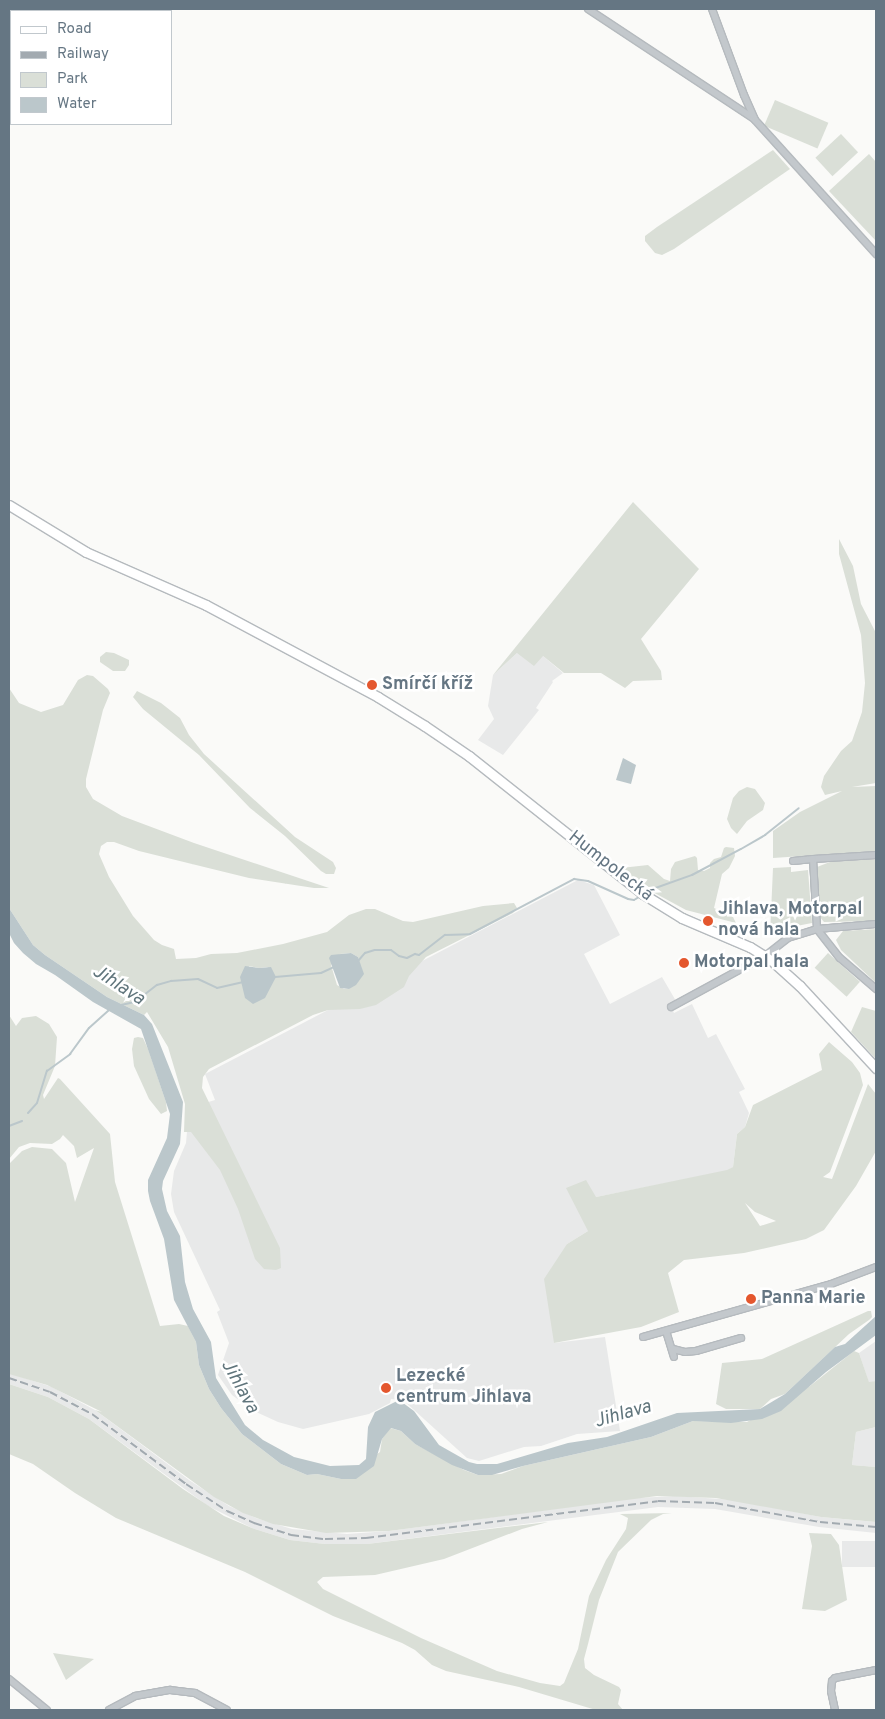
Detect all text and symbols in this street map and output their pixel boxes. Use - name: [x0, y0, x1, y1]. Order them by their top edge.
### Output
- legend: [10, 10, 172, 125]
- text: Road: [57, 20, 92, 39]
- text: Railway: [57, 45, 109, 64]
- text: Park: [57, 70, 88, 89]
- text: Water: [57, 95, 96, 114]
- place label: Smírčí kříž: [382, 674, 473, 696]
- marker: Smírčí kříž: [366, 679, 378, 691]
- street label: Humpolecká: [563, 827, 657, 907]
- place label: Jihlava, Motorpal nová hala: [718, 900, 862, 942]
- marker: Jihlava, Motorpal nová hala: [702, 915, 714, 927]
- place label: Motorpal hala: [694, 952, 809, 974]
- marker: Motorpal hala: [678, 957, 690, 969]
- water label: Jihlava: [87, 961, 149, 1011]
- place label: Panna Marie: [761, 1288, 865, 1310]
- marker: Panna Marie: [745, 1293, 757, 1305]
- water label: Jihlava: [215, 1356, 263, 1418]
- place label: Lezecké centrum Jihlava: [396, 1367, 532, 1410]
- marker: Lezecké centrum Jihlava: [380, 1382, 392, 1394]
- water label: Jihlava: [592, 1396, 654, 1434]

